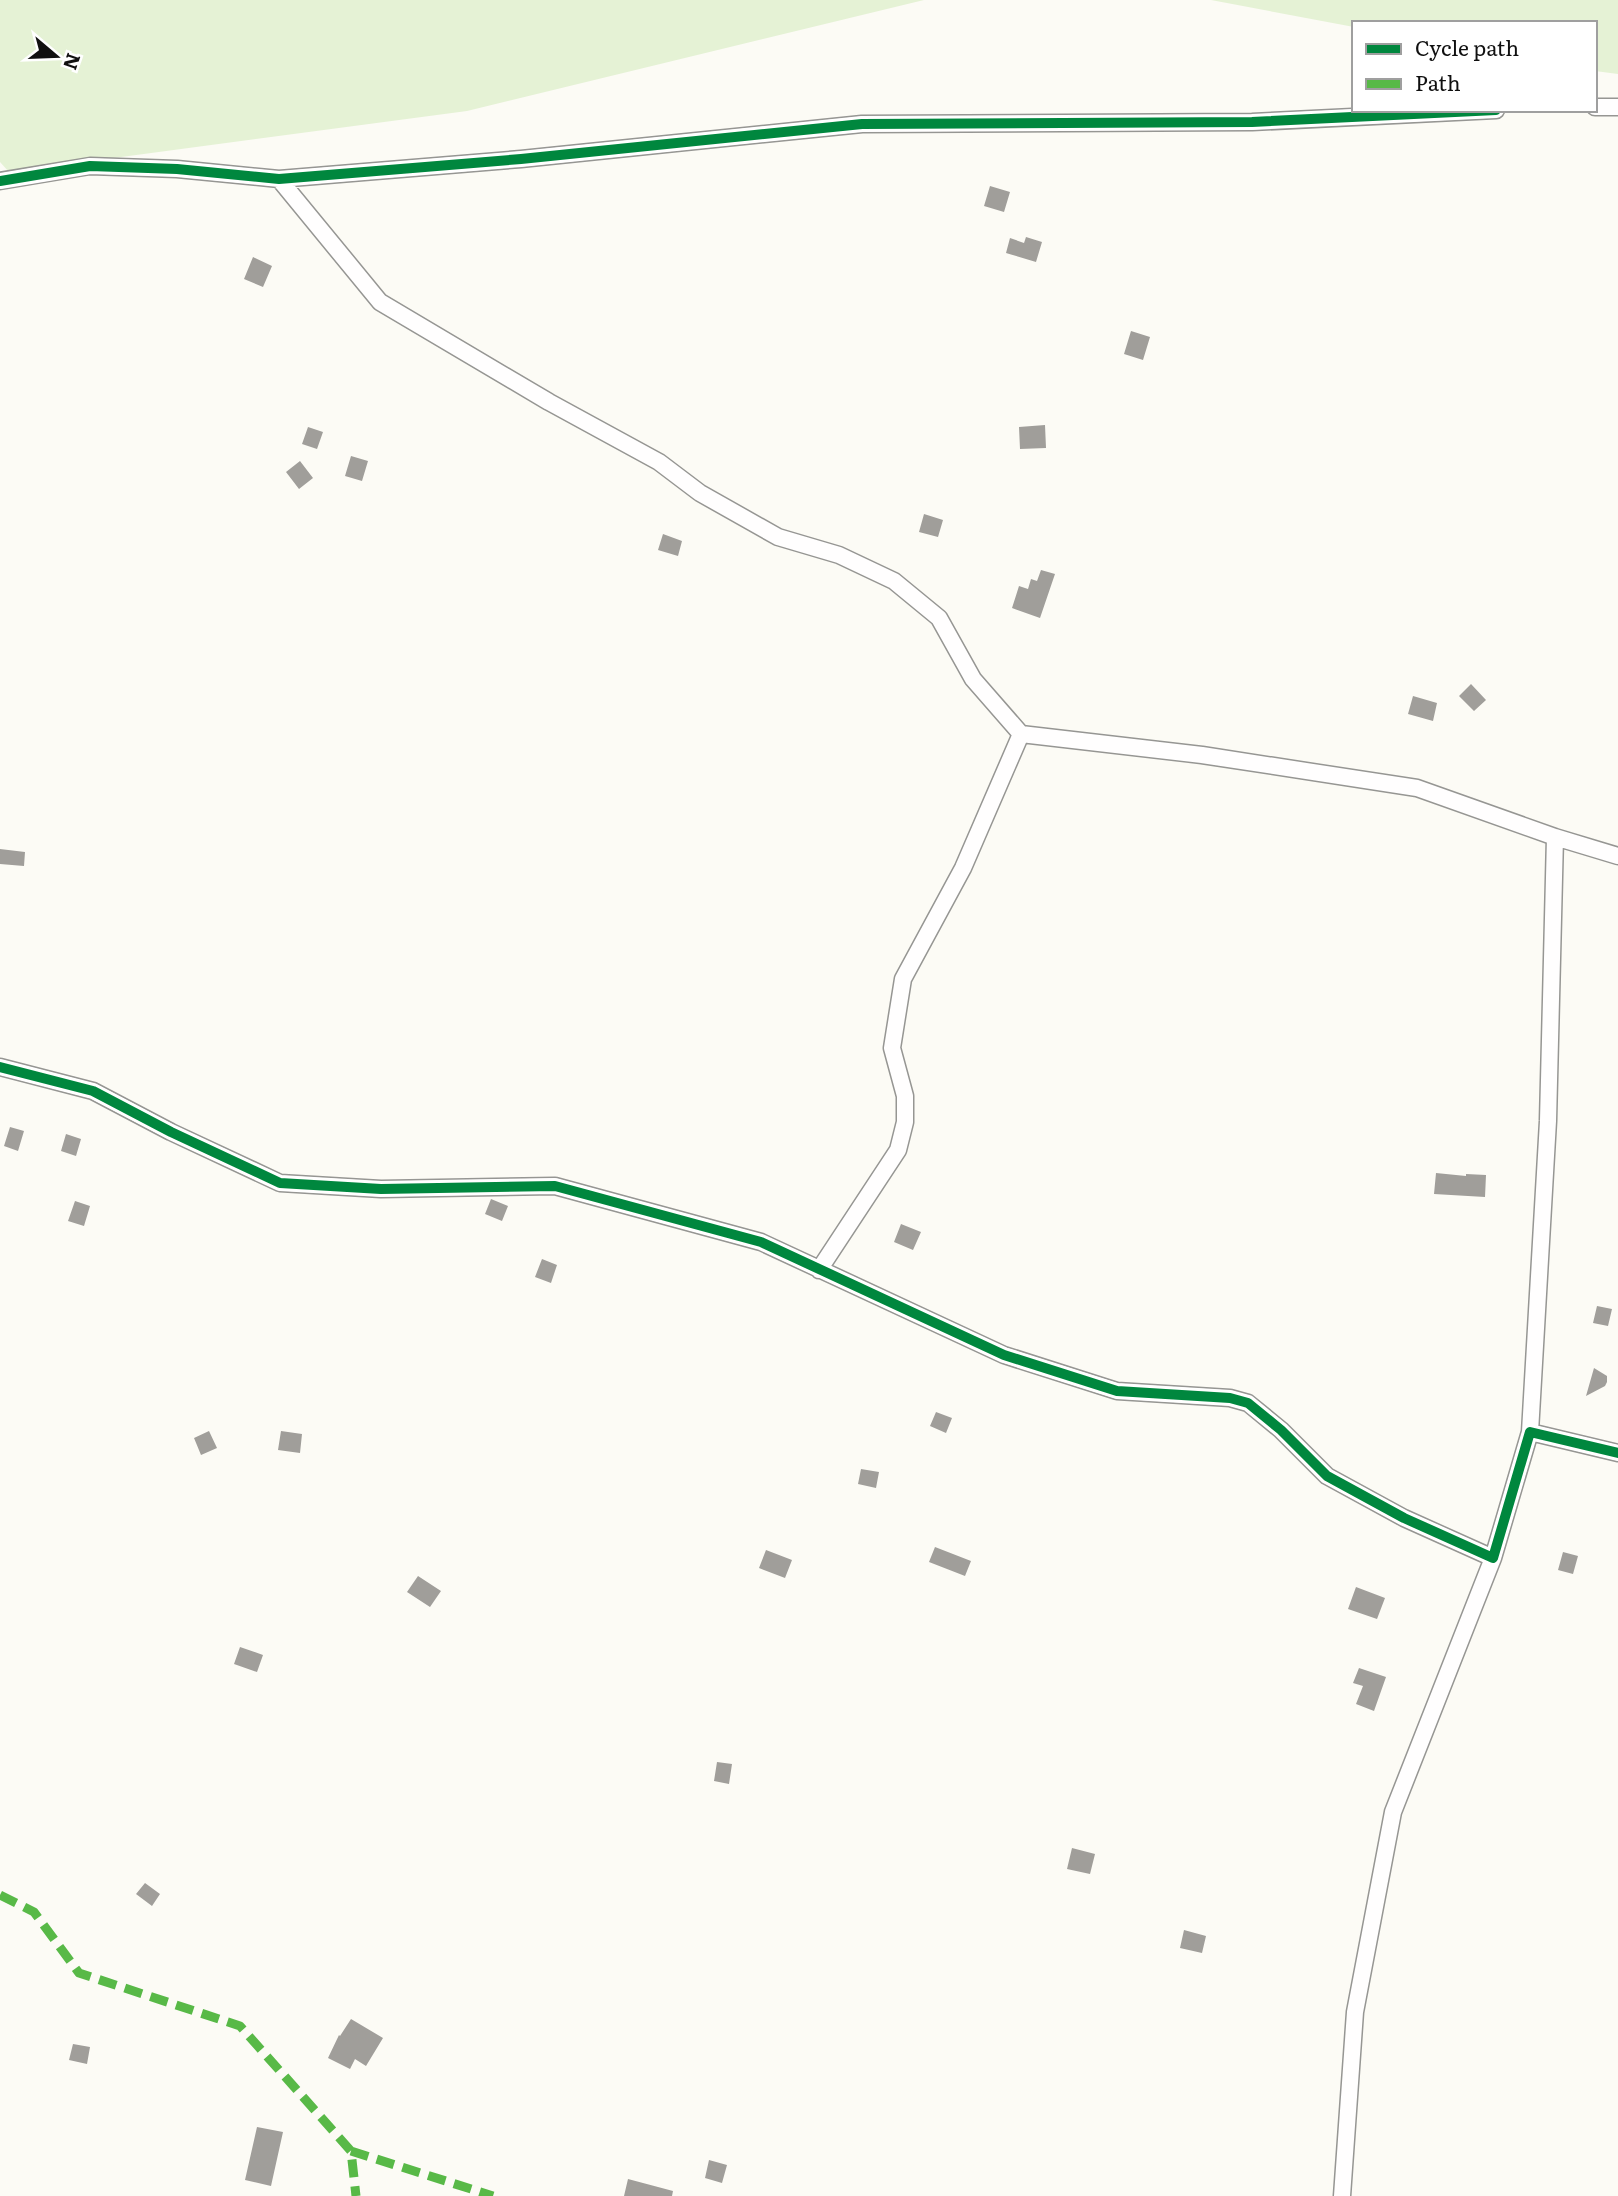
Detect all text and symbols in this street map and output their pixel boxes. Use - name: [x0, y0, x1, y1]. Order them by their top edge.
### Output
- north arrow: [21, 21, 91, 91]
- legend: [1352, 21, 1597, 112]
- text: Cycle path: [1415, 31, 1519, 62]
- text: N: [57, 50, 89, 74]
- text: Path: [1415, 66, 1461, 97]

